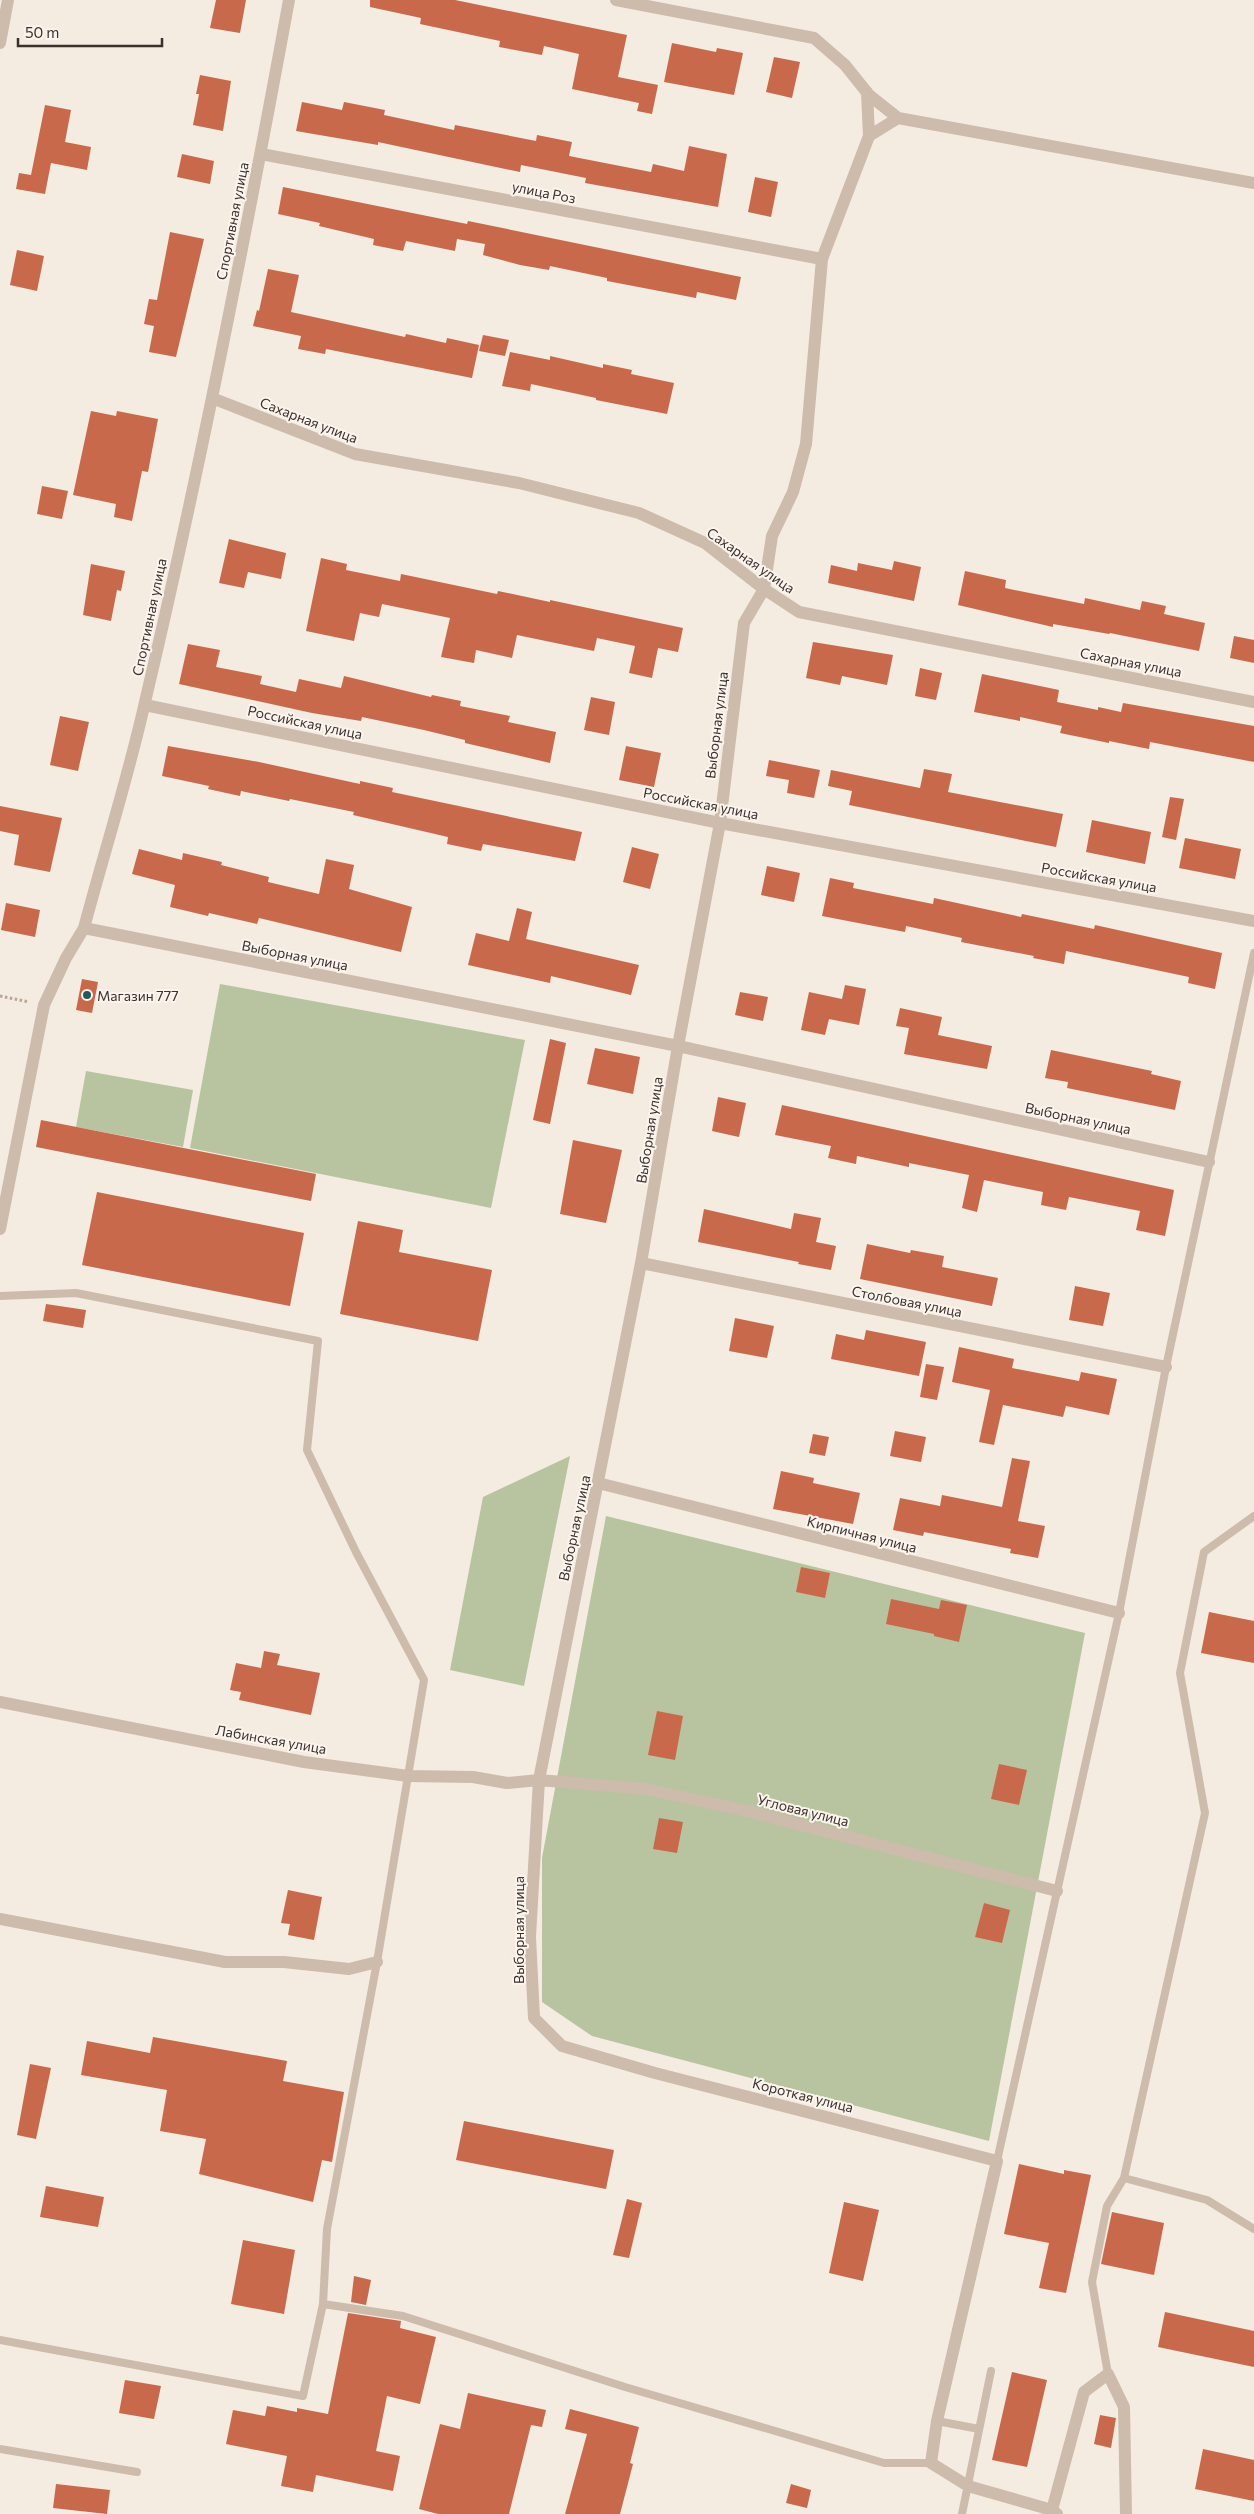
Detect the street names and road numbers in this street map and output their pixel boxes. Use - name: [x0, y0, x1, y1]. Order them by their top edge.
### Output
- street label: Спортивная улица: [212, 161, 252, 281]
- street label: улица Роз: [511, 177, 578, 207]
- street label: Сахарная улица: [258, 394, 360, 446]
- street label: Сахарная улица: [704, 523, 798, 597]
- street label: Спортивная улица: [128, 557, 170, 677]
- street label: Сахарная улица: [1079, 644, 1183, 680]
- street label: Выборная улица: [701, 670, 731, 780]
- street label: Российская улица: [246, 702, 364, 742]
- street label: Российская улица: [642, 784, 760, 822]
- street label: Российская улица: [1040, 858, 1158, 896]
- street label: Выборная улица: [240, 936, 350, 974]
- street label: Выборная улица: [632, 1075, 666, 1185]
- street label: Выборная улица: [1024, 1098, 1132, 1138]
- street label: Столбовая улица: [850, 1282, 964, 1320]
- street label: Выборная улица: [554, 1474, 594, 1582]
- street label: Кирпичная улица: [805, 1512, 919, 1556]
- street label: Лабинская улица: [214, 1721, 328, 1757]
- street label: Угловая улица: [755, 1790, 851, 1830]
- street label: Выборная улица: [510, 1876, 527, 1984]
- street label: Короткая улица: [751, 2074, 855, 2116]

